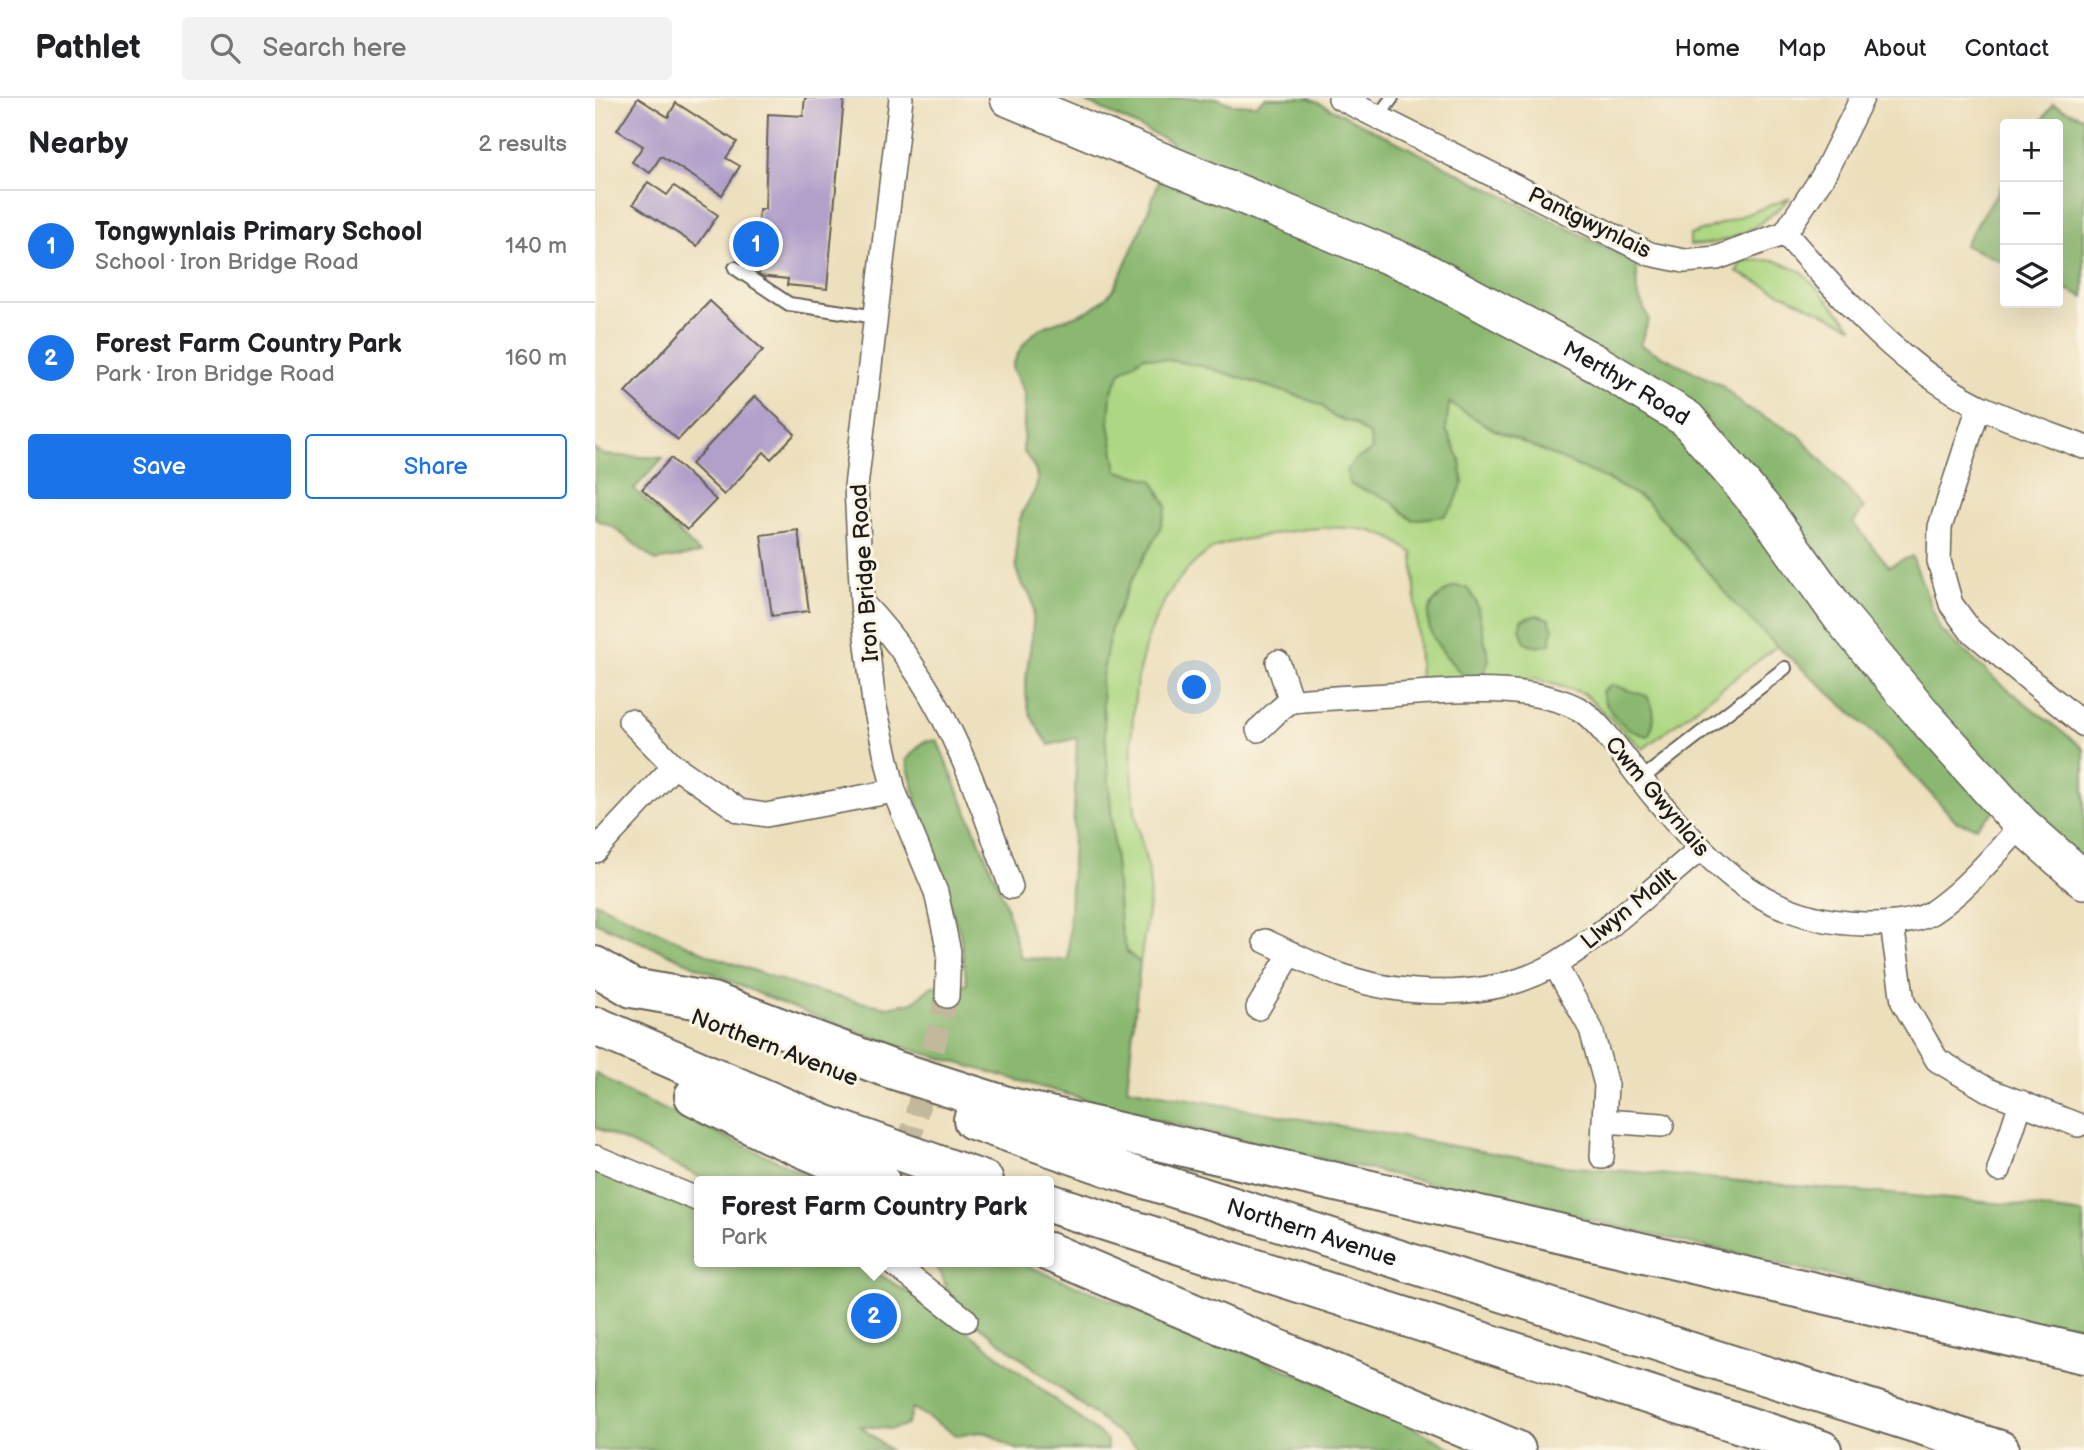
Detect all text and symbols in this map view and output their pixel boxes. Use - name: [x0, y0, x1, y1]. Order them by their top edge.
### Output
- search box: [182, 17, 672, 80]
- text: Pathlet: [35, 28, 140, 68]
- icon: search: [206, 29, 244, 67]
- text: Search here: [262, 33, 406, 64]
- text: Home: [1675, 34, 1740, 63]
- text: Map: [1778, 34, 1826, 63]
- text: About: [1864, 34, 1926, 63]
- text: Contact: [1964, 34, 2049, 63]
- map controls: [2000, 119, 2063, 308]
- button: +: [2000, 119, 2063, 182]
- text: Nearby: [28, 126, 128, 162]
- text: 2 results: [478, 130, 567, 158]
- street label: Pantgwynlais: [1523, 181, 1656, 265]
- button: −: [2000, 182, 2063, 245]
- text: Tongwynlais Primary School: [95, 217, 422, 248]
- pin: 1: [733, 218, 779, 270]
- text: 1: [46, 232, 56, 260]
- text: 140 m: [505, 232, 567, 260]
- button: layers: [2000, 245, 2063, 308]
- text: School · Iron Bridge Road: [95, 248, 359, 276]
- text: Forest Farm Country Park: [95, 329, 402, 360]
- street label: Merthyr Road: [1558, 335, 1694, 432]
- text: 2: [44, 344, 58, 372]
- text: 160 m: [505, 344, 567, 372]
- text: Park · Iron Bridge Road: [95, 360, 335, 388]
- button: Save: [28, 434, 291, 499]
- button: Share: [305, 434, 567, 499]
- street label: Iron Bridge Road: [845, 483, 885, 663]
- your location: [1177, 670, 1211, 704]
- street label: Cwm Gwynlais: [1599, 731, 1716, 863]
- street label: Llwyn Mallt: [1575, 862, 1682, 956]
- street label: Northern Avenue: [687, 1003, 862, 1093]
- popup: [694, 1176, 1054, 1267]
- text: Forest Farm Country Park: [721, 1192, 1027, 1223]
- street label: Northern Avenue: [1223, 1193, 1400, 1273]
- text: Park: [721, 1223, 767, 1251]
- pin: 2: [851, 1290, 897, 1342]

